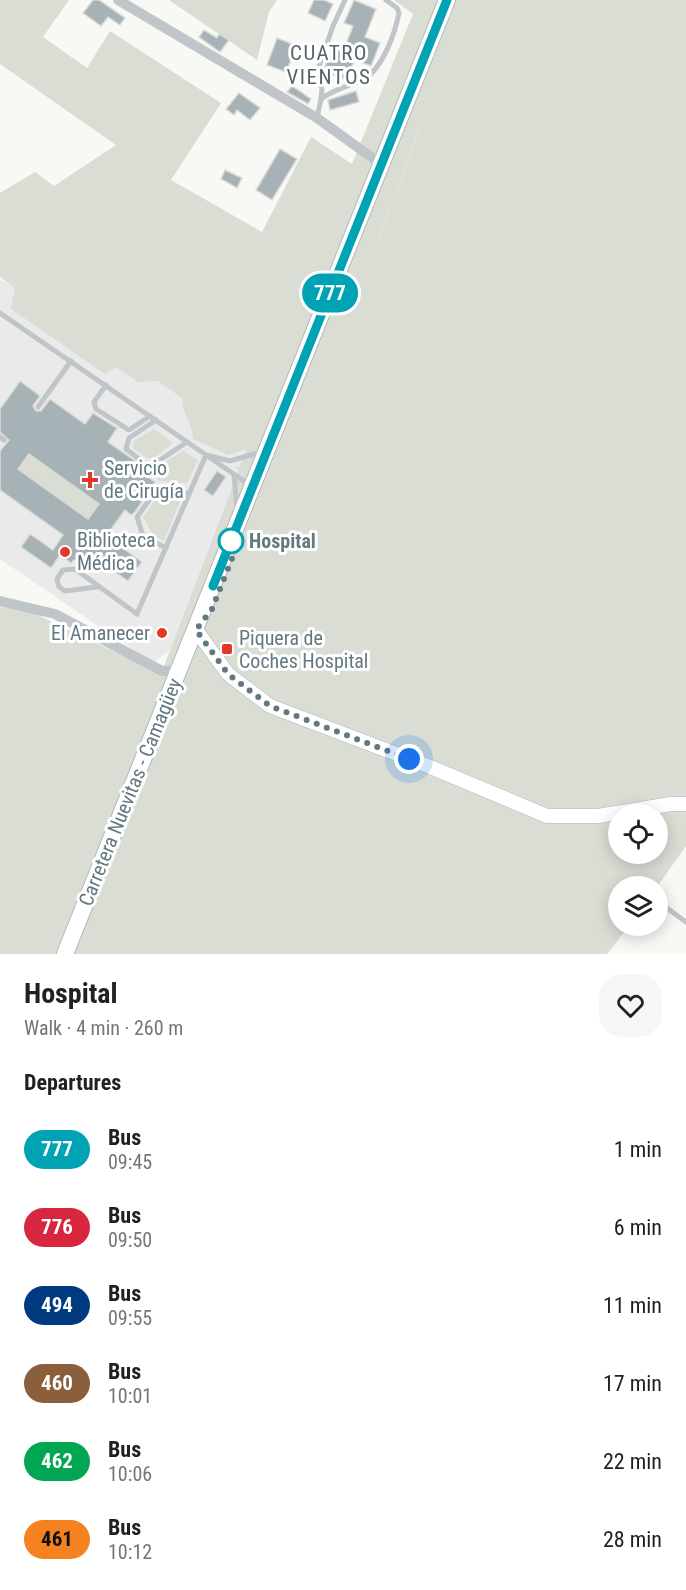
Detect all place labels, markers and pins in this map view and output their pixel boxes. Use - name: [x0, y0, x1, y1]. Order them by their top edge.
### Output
- place label: Servicio de Cirugía: [104, 456, 184, 503]
- marker: Servicio de Cirugía: [81, 471, 99, 489]
- place label: Biblioteca Médica: [77, 528, 156, 575]
- marker: Hospital: [218, 528, 244, 554]
- place label: Hospital: [249, 529, 316, 553]
- marker: Biblioteca Médica: [58, 545, 72, 559]
- place label: El Amanecer: [51, 621, 150, 645]
- marker: El Amanecer: [155, 626, 169, 640]
- place label: Piquera de Coches Hospital: [239, 626, 368, 673]
- marker: Piquera de Coches Hospital: [220, 642, 234, 656]

